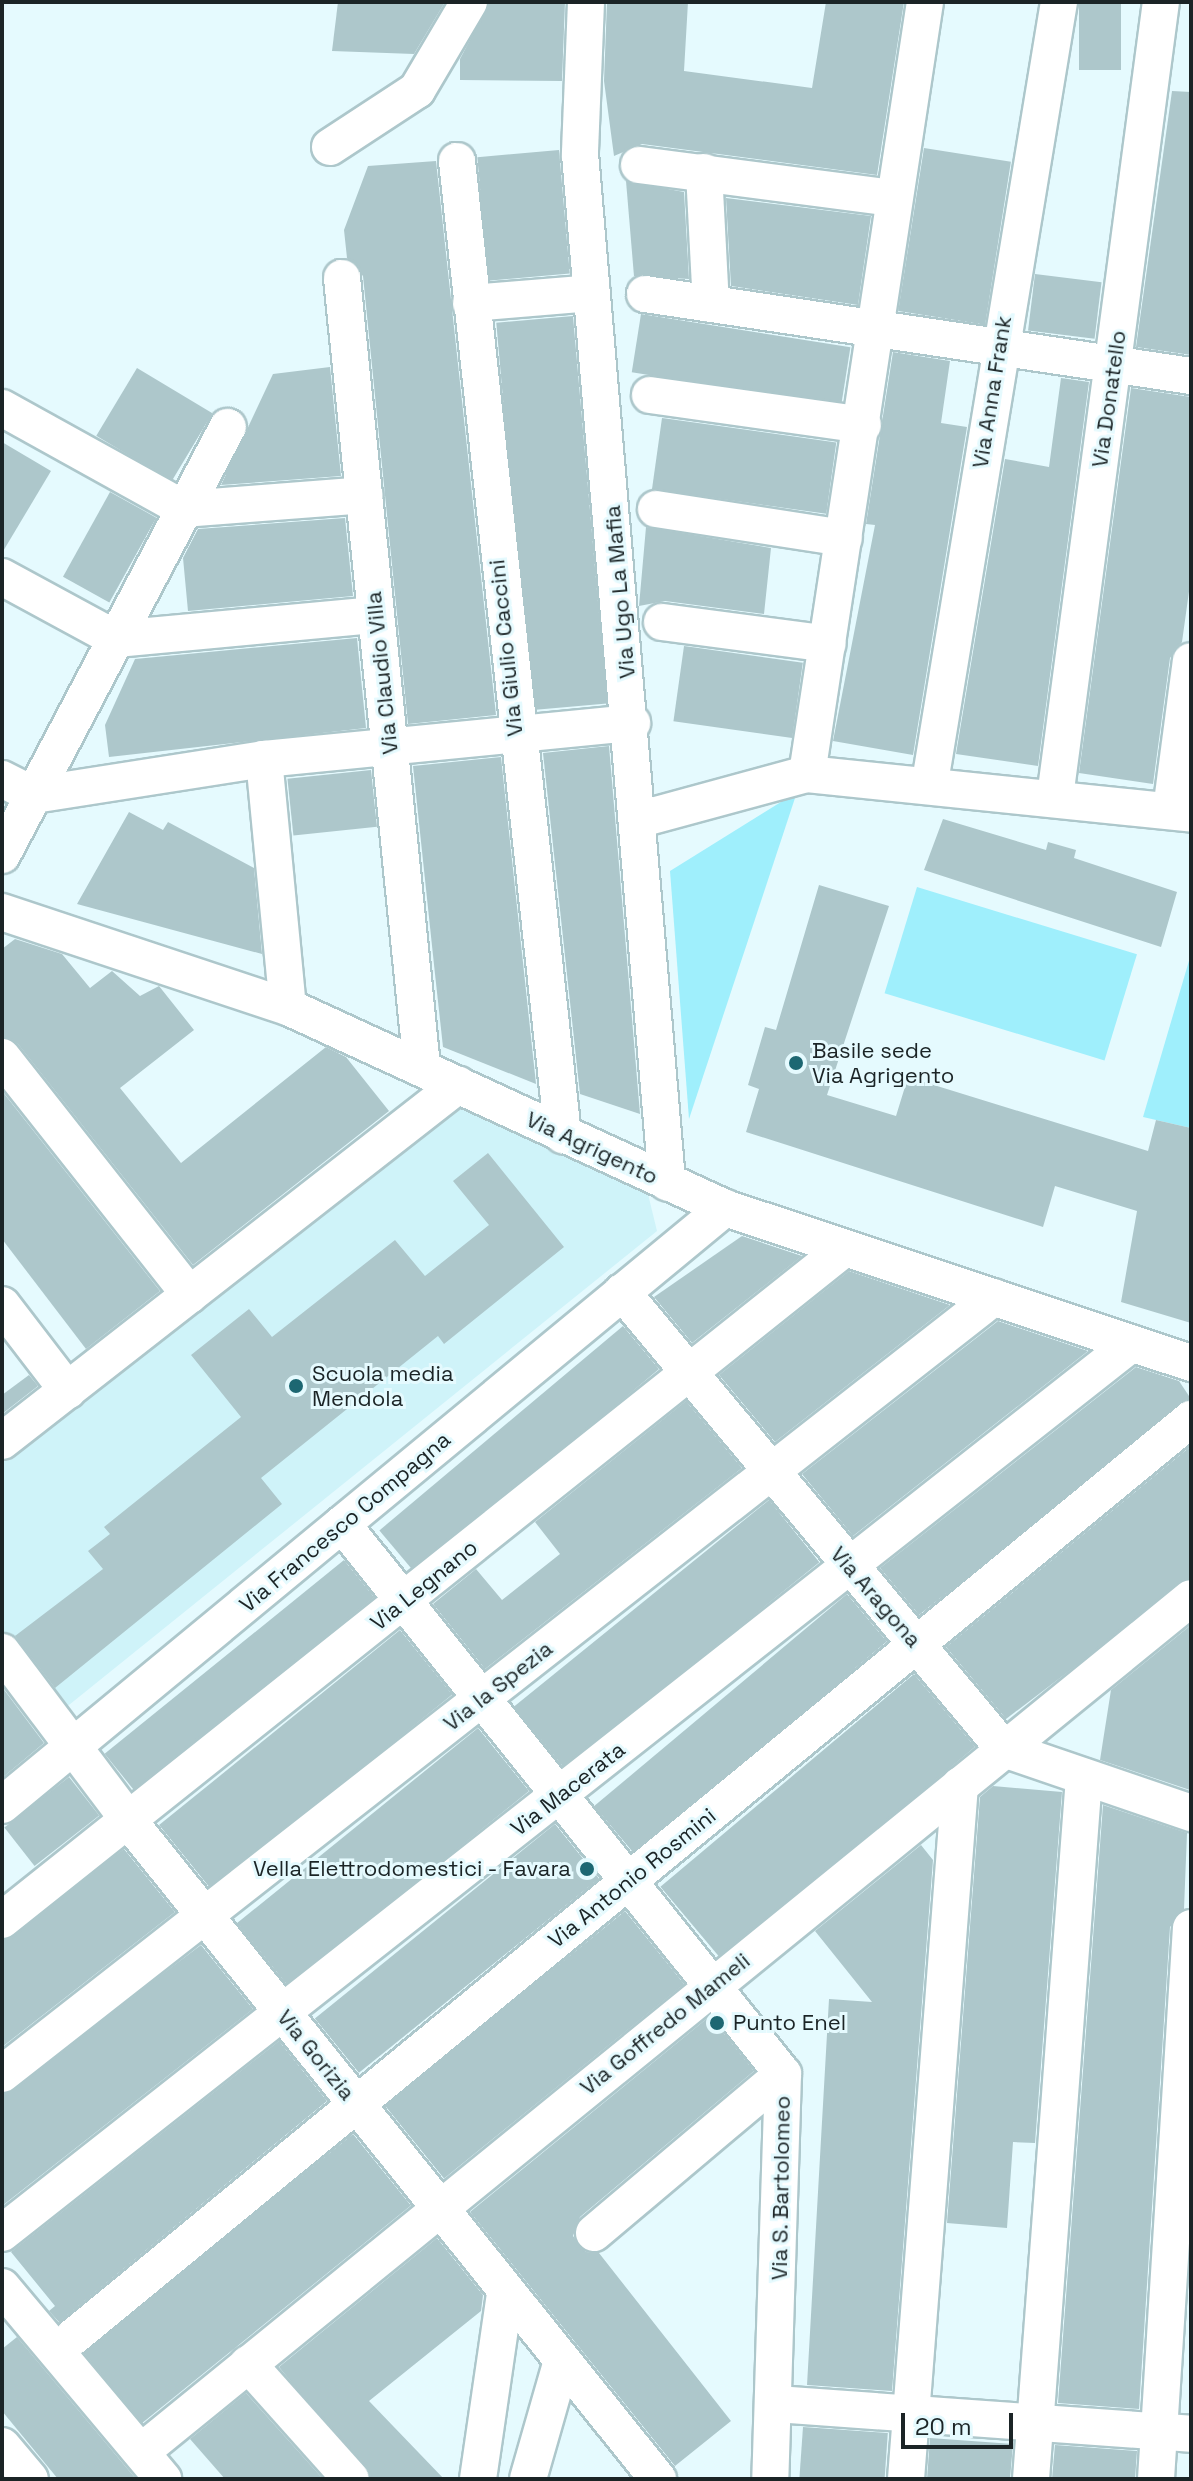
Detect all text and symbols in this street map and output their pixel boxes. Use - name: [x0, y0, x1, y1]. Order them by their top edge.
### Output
- street label: Via Anna Frank: [967, 314, 1017, 470]
- street label: Via Donatello: [1086, 329, 1132, 469]
- street label: Via Ugo La Mafia: [599, 504, 641, 680]
- street label: Via Giulio Caccini: [484, 558, 528, 738]
- street label: Via Claudio Villa: [360, 590, 404, 756]
- place label: Basile sede Via Agrigento: [812, 1037, 955, 1088]
- marker: Basile sede Via Agrigento: [787, 1054, 805, 1072]
- street label: Via Agrigento: [522, 1106, 662, 1190]
- place label: Scuola media Mendola: [312, 1360, 454, 1412]
- marker: Scuola media Mendola: [287, 1377, 305, 1395]
- street label: Via Francesco Compagna: [234, 1426, 456, 1618]
- street label: Via Legnano: [365, 1534, 483, 1636]
- street label: Via Aragona: [825, 1541, 927, 1653]
- street label: Via la Spezia: [438, 1635, 558, 1737]
- street label: Via Macerata: [506, 1736, 630, 1842]
- street label: Via Antonio Rosmini: [543, 1802, 721, 1954]
- place label: Vella Elettrodomestici - Favara: [252, 1856, 571, 1882]
- marker: Vella Elettrodomestici - Favara: [578, 1860, 596, 1878]
- street label: Via Goffredo Mameli: [575, 1947, 755, 2101]
- street label: Via Gorizia: [272, 2004, 360, 2106]
- place label: Punto Enel: [733, 2010, 846, 2036]
- marker: Punto Enel: [708, 2014, 726, 2032]
- street label: Via S. Bartolomeo: [766, 2095, 796, 2281]
- scale bar: [905, 2397, 1017, 2447]
- text: 20 m: [915, 2411, 972, 2442]

